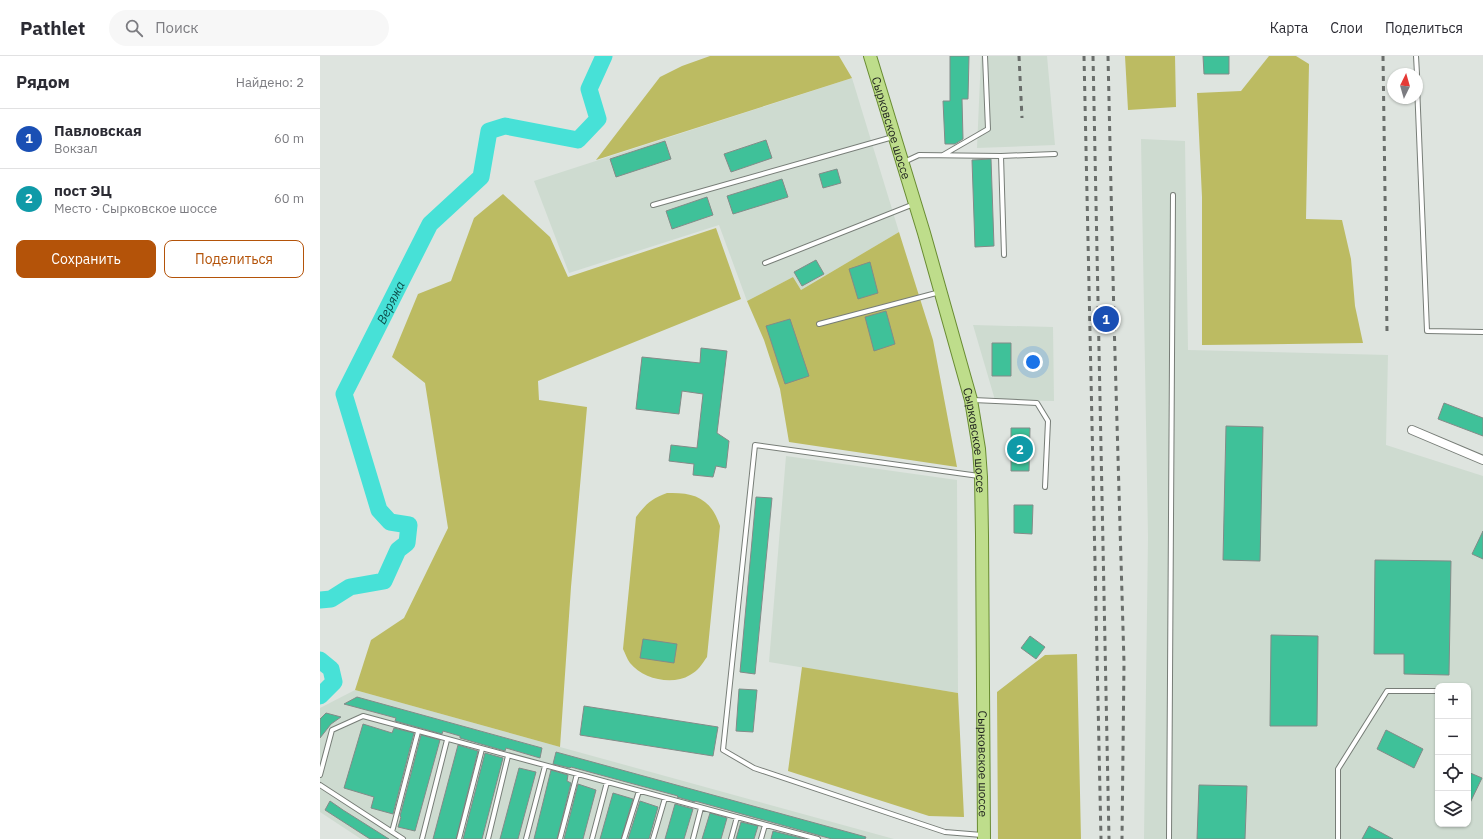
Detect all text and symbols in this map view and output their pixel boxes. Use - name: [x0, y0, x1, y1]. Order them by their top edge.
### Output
- search box: [109, 10, 389, 46]
- text: Pathlet: [20, 16, 85, 40]
- icon: search: [123, 17, 145, 39]
- text: Поиск: [155, 18, 199, 37]
- text: Карта: [1270, 19, 1308, 37]
- text: Слои: [1330, 19, 1363, 37]
- text: Поделиться: [1385, 19, 1463, 37]
- north arrow: [1387, 68, 1423, 104]
- text: Рядом: [16, 71, 70, 93]
- text: Найдено: 2: [236, 74, 304, 91]
- street label: Сырковское шоссе: [869, 75, 915, 181]
- text: Павловская: [54, 121, 142, 140]
- text: 1: [25, 130, 33, 147]
- text: 60 m: [274, 130, 304, 147]
- text: Вокзал: [54, 140, 98, 157]
- text: пост ЭЦ: [54, 181, 112, 200]
- text: 2: [25, 190, 33, 207]
- text: 60 m: [274, 190, 304, 207]
- text: Место · Сырковское шоссе: [54, 200, 217, 217]
- button: Сохранить: [16, 240, 156, 278]
- button: Поделиться: [164, 240, 304, 278]
- water label: Веряжа: [372, 278, 408, 327]
- pin: 1: [1093, 304, 1119, 334]
- your location: [1023, 352, 1043, 372]
- street label: Сырковское шоссе: [960, 386, 989, 494]
- pin: 2: [1007, 434, 1033, 464]
- map controls: [1435, 683, 1471, 827]
- button: +: [1435, 683, 1471, 719]
- street label: Сырковское шоссе: [976, 710, 991, 817]
- button: −: [1435, 719, 1471, 755]
- button: locate: [1435, 755, 1471, 791]
- button: layers: [1435, 791, 1471, 827]

